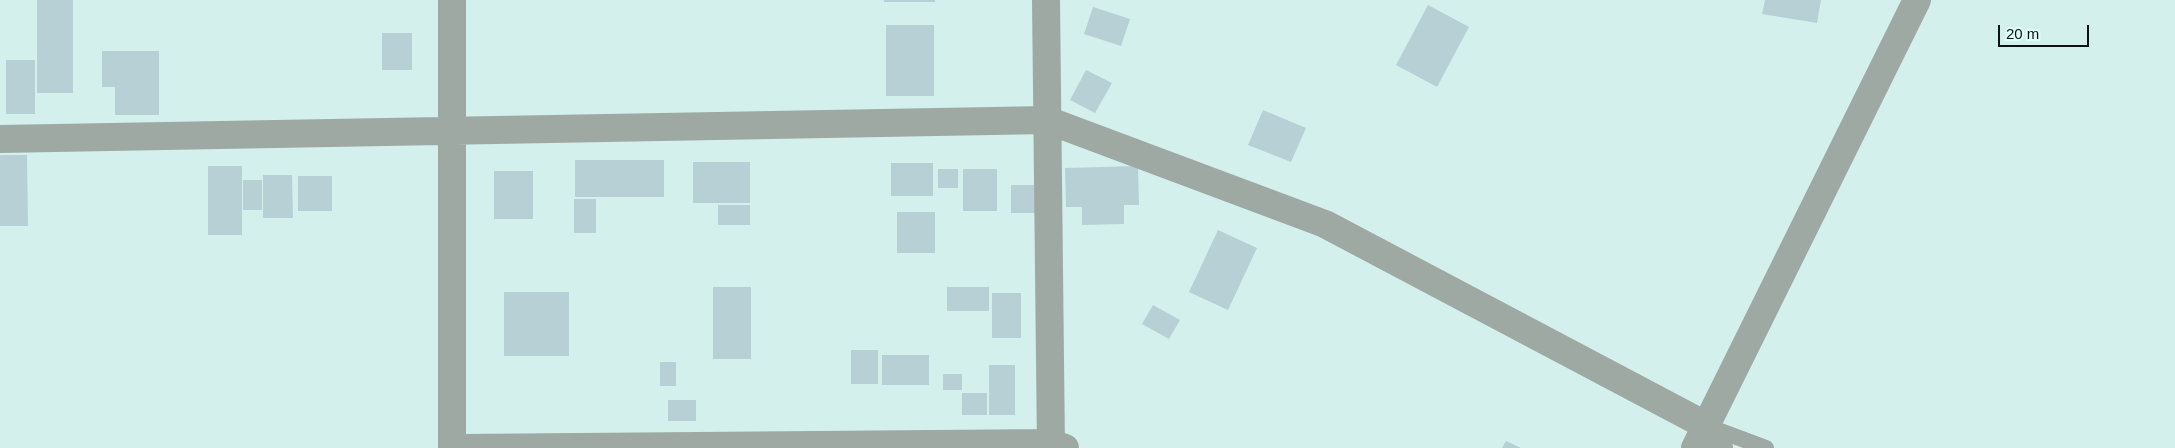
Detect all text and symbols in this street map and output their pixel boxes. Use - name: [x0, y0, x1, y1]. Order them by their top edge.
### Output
- scale bar: [2000, 15, 2091, 47]
- text: 20 m: [2006, 25, 2039, 42]

